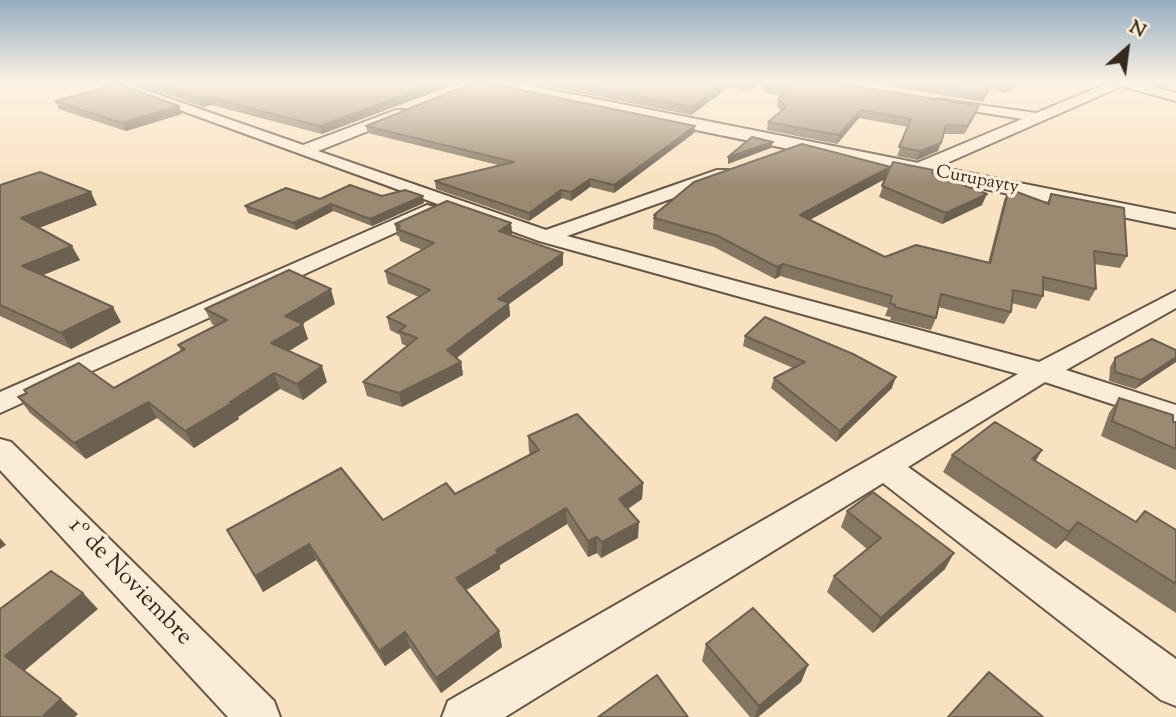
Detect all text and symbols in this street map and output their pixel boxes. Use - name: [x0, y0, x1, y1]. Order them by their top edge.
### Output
- north arrow: [1092, 14, 1162, 84]
- text: N: [1124, 15, 1150, 45]
- street label: Curupayty: [934, 162, 1020, 200]
- street label: 1º de Noviembre: [61, 513, 197, 653]

